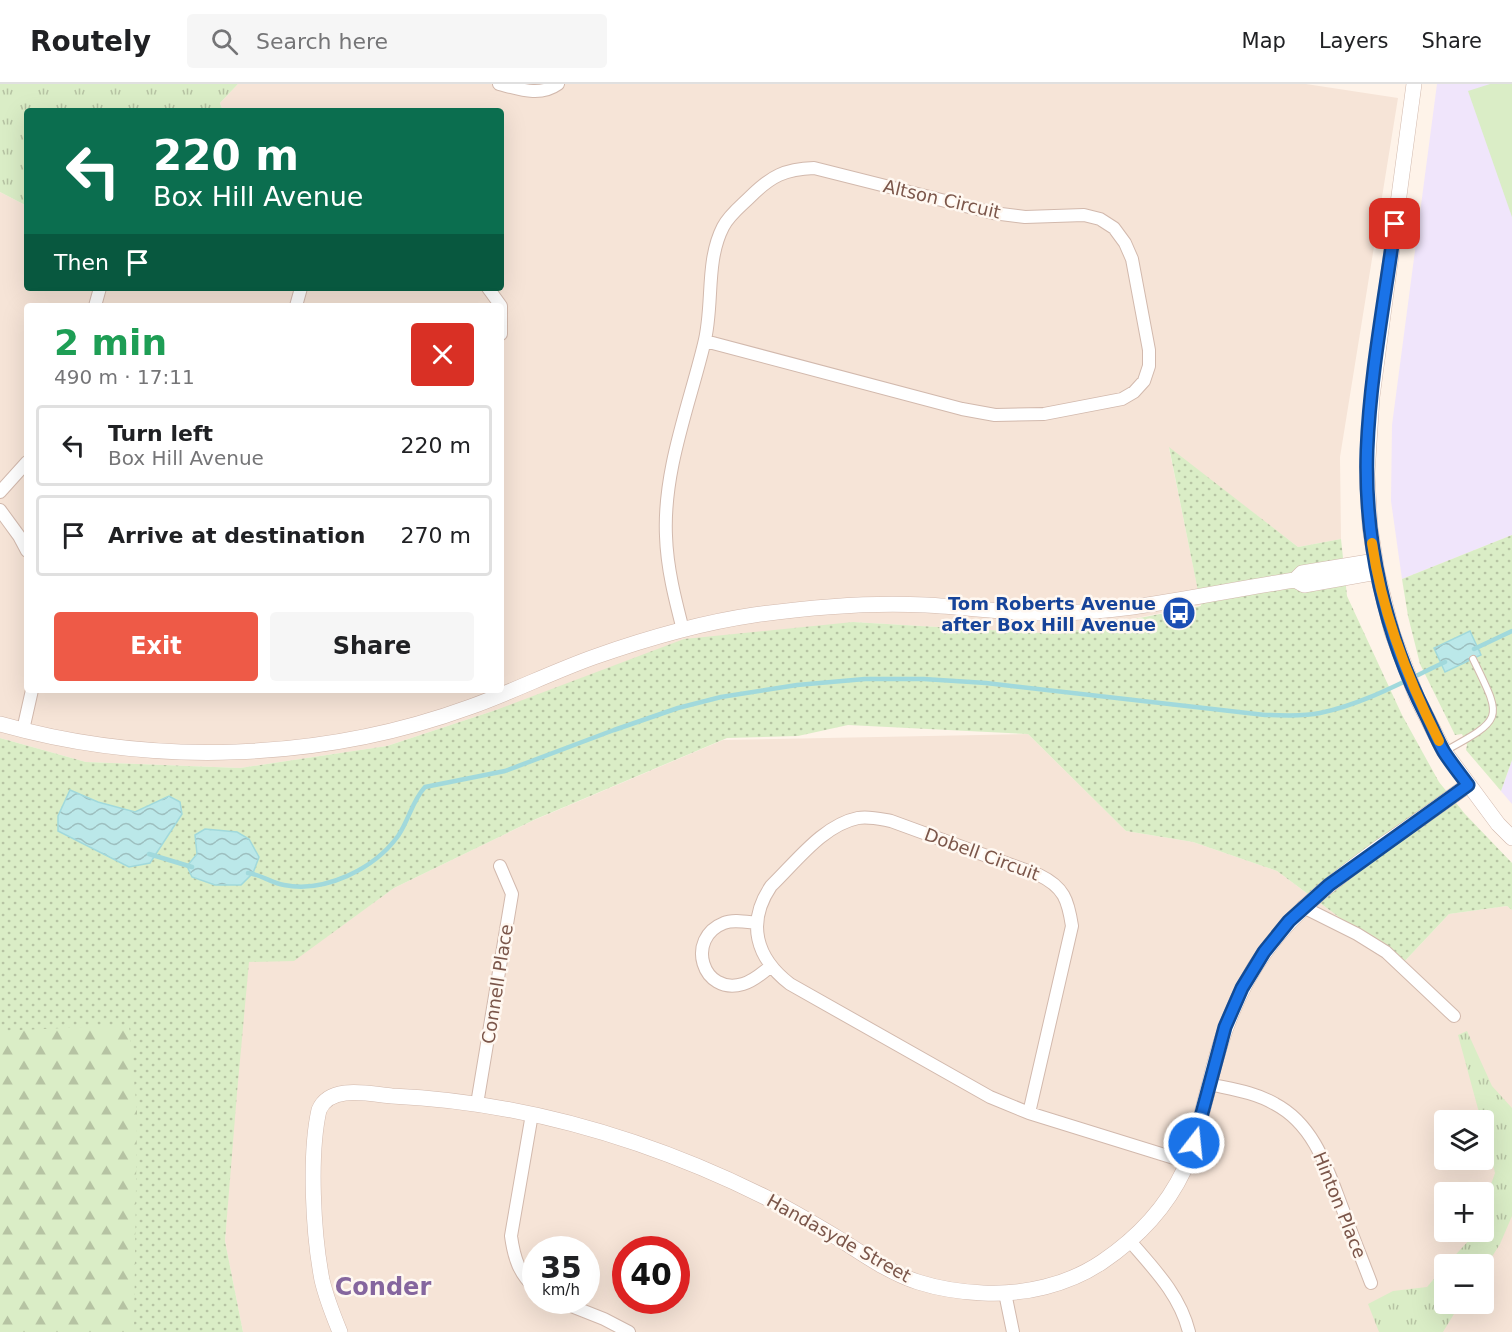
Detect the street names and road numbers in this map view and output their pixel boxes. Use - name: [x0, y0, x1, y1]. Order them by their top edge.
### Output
- street label: Altson Circuit: [881, 175, 1003, 223]
- street label: Dobell Circuit: [922, 823, 1042, 885]
- street label: Connell Place: [477, 923, 517, 1045]
- street label: Hinton Place: [1309, 1149, 1371, 1261]
- street label: Handasyde Street: [763, 1190, 915, 1286]

